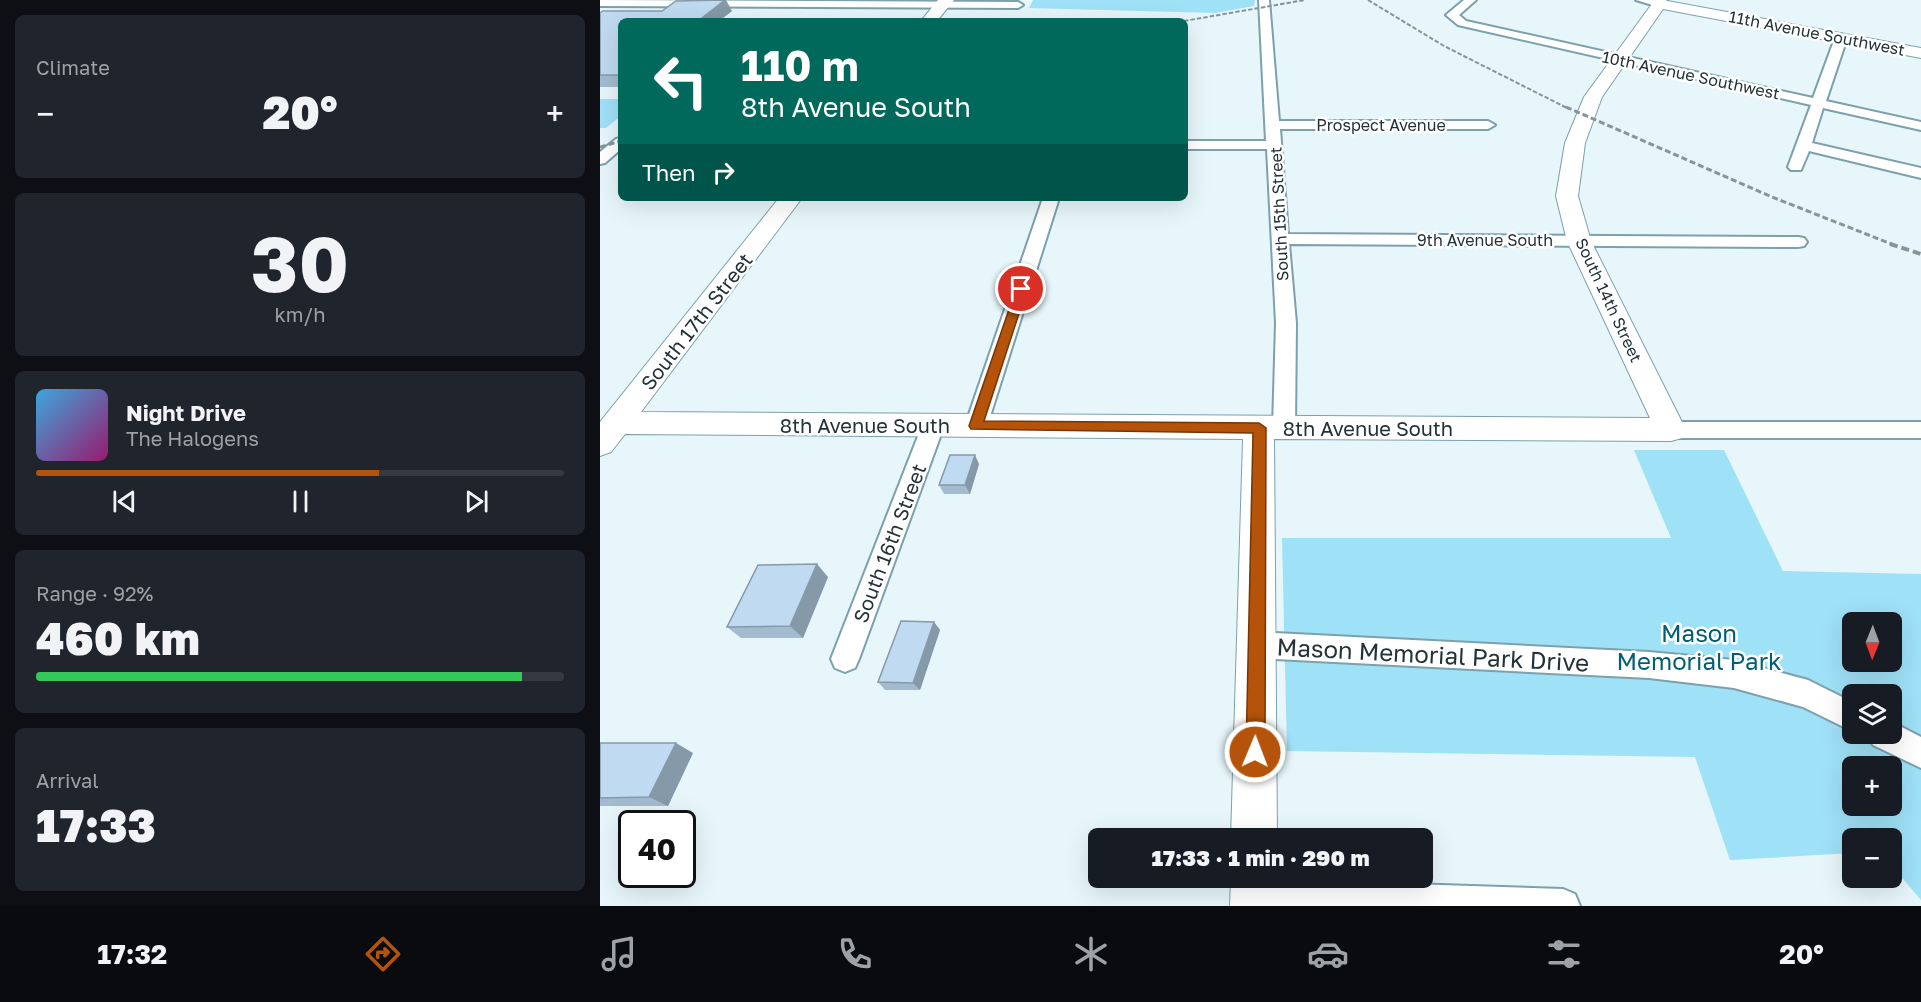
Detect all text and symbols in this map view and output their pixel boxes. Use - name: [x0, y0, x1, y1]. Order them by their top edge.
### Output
- street label: 11th Avenue Southwest: [1727, 6, 1907, 60]
- text: 110 m: [741, 40, 859, 90]
- icon: left: [642, 42, 720, 120]
- street label: 10th Avenue Southwest: [1600, 46, 1782, 104]
- text: Climate: [36, 55, 110, 79]
- text: 20°: [262, 85, 338, 139]
- text: 8th Avenue South: [741, 91, 971, 123]
- text: −: [36, 94, 54, 133]
- text: +: [546, 94, 564, 133]
- street label: Prospect Avenue: [1316, 115, 1446, 135]
- street label: South 15th Street: [1265, 146, 1293, 282]
- icon: right: [707, 156, 740, 189]
- text: Then: [642, 159, 695, 186]
- text: 30: [251, 216, 349, 309]
- street label: 9th Avenue South: [1417, 230, 1553, 250]
- street label: South 14th Street: [1571, 235, 1647, 365]
- street label: South 17th Street: [635, 248, 757, 394]
- pin: [995, 263, 1046, 314]
- icon: arrive: [1004, 272, 1037, 305]
- text: km/h: [275, 302, 325, 326]
- text: Night Drive: [126, 399, 246, 426]
- street label: 8th Avenue South: [780, 413, 950, 437]
- street label: 8th Avenue South: [1283, 416, 1453, 440]
- text: The Halogens: [126, 426, 259, 450]
- street label: South 16th Street: [848, 460, 930, 626]
- icon: previous: [108, 485, 141, 518]
- icon: pause: [284, 485, 317, 518]
- icon: next: [460, 485, 493, 518]
- text: Range · 92%: [36, 581, 153, 605]
- text: 460 km: [36, 611, 200, 665]
- north arrow: [1842, 612, 1902, 672]
- map controls: [1842, 612, 1902, 888]
- park label: Mason Memorial Park: [1616, 618, 1782, 675]
- street label: Mason Memorial Park Drive: [1276, 631, 1590, 677]
- button: layers: [1842, 684, 1902, 744]
- position arrow: [1223, 720, 1287, 784]
- button: +: [1842, 756, 1902, 816]
- text: Arrival: [36, 768, 99, 792]
- text: 17:33: [36, 798, 156, 852]
- speed limit sign: 40: [618, 810, 696, 888]
- button: −: [1842, 828, 1902, 888]
- text: 17:33 · 1 min · 290 m: [1151, 844, 1370, 871]
- icon: directions: [362, 933, 404, 975]
- icon: music: [598, 933, 640, 975]
- icon: phone: [834, 933, 876, 975]
- icon: climate: [1070, 933, 1112, 975]
- icon: car: [1307, 933, 1349, 975]
- icon: filters: [1543, 933, 1585, 975]
- text: 17:32: [97, 938, 167, 970]
- text: 20°: [1779, 938, 1824, 970]

